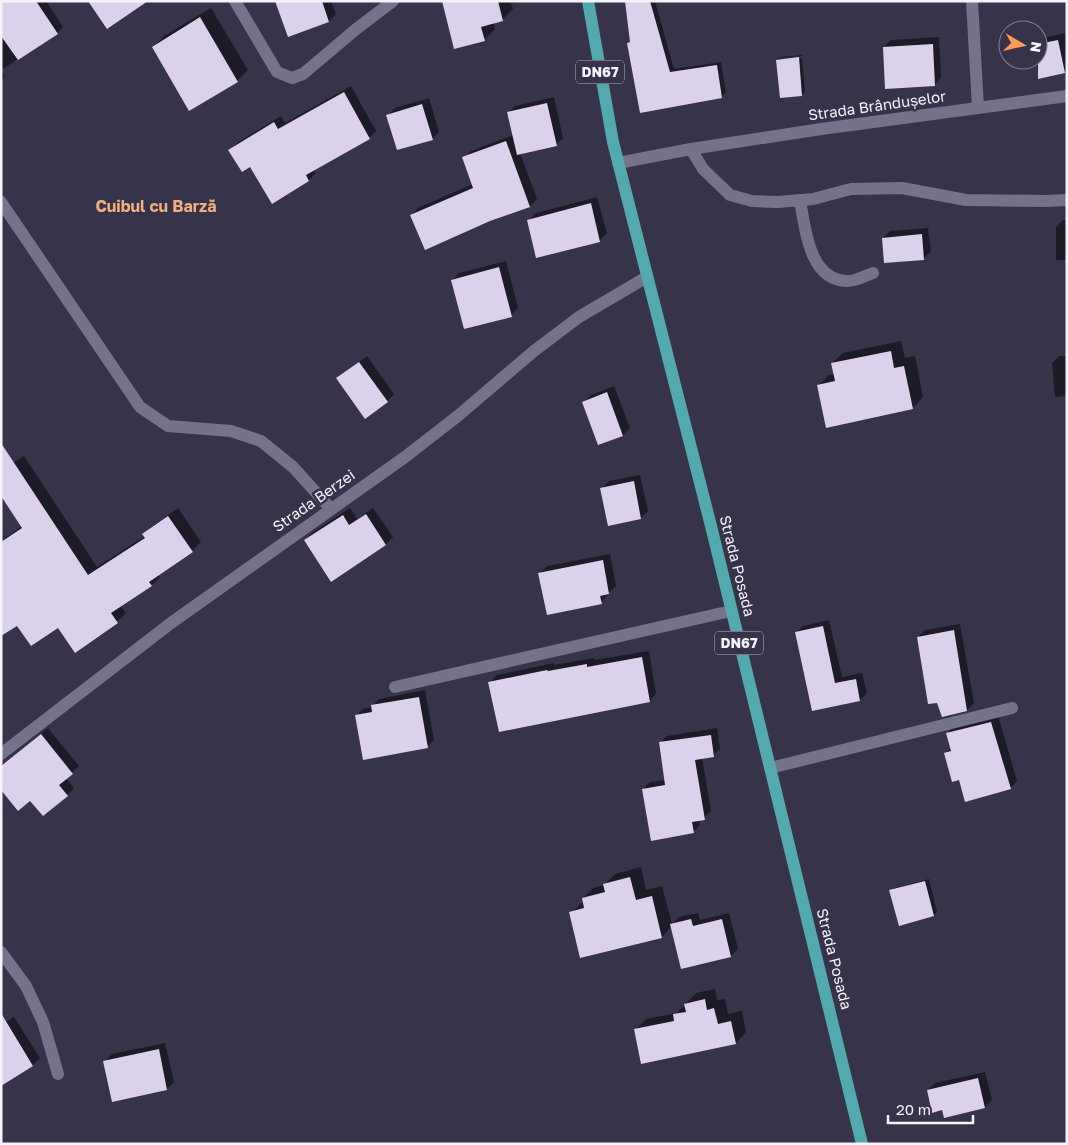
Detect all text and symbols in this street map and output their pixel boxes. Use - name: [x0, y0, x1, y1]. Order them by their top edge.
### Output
- north arrow: [998, 20, 1048, 70]
- text: N: [1027, 41, 1046, 54]
- road number: DN67: [576, 61, 624, 84]
- street label: Strada Brândușelor: [807, 86, 947, 124]
- district label: Cuibul cu Barză: [95, 196, 217, 216]
- street label: Strada Berzei: [269, 465, 358, 535]
- street label: Strada Posada: [717, 513, 759, 618]
- road number: DN67: [715, 632, 763, 654]
- street label: Strada Posada: [814, 906, 856, 1011]
- scale bar: [888, 1092, 973, 1124]
- text: 20 m: [896, 1100, 931, 1118]

